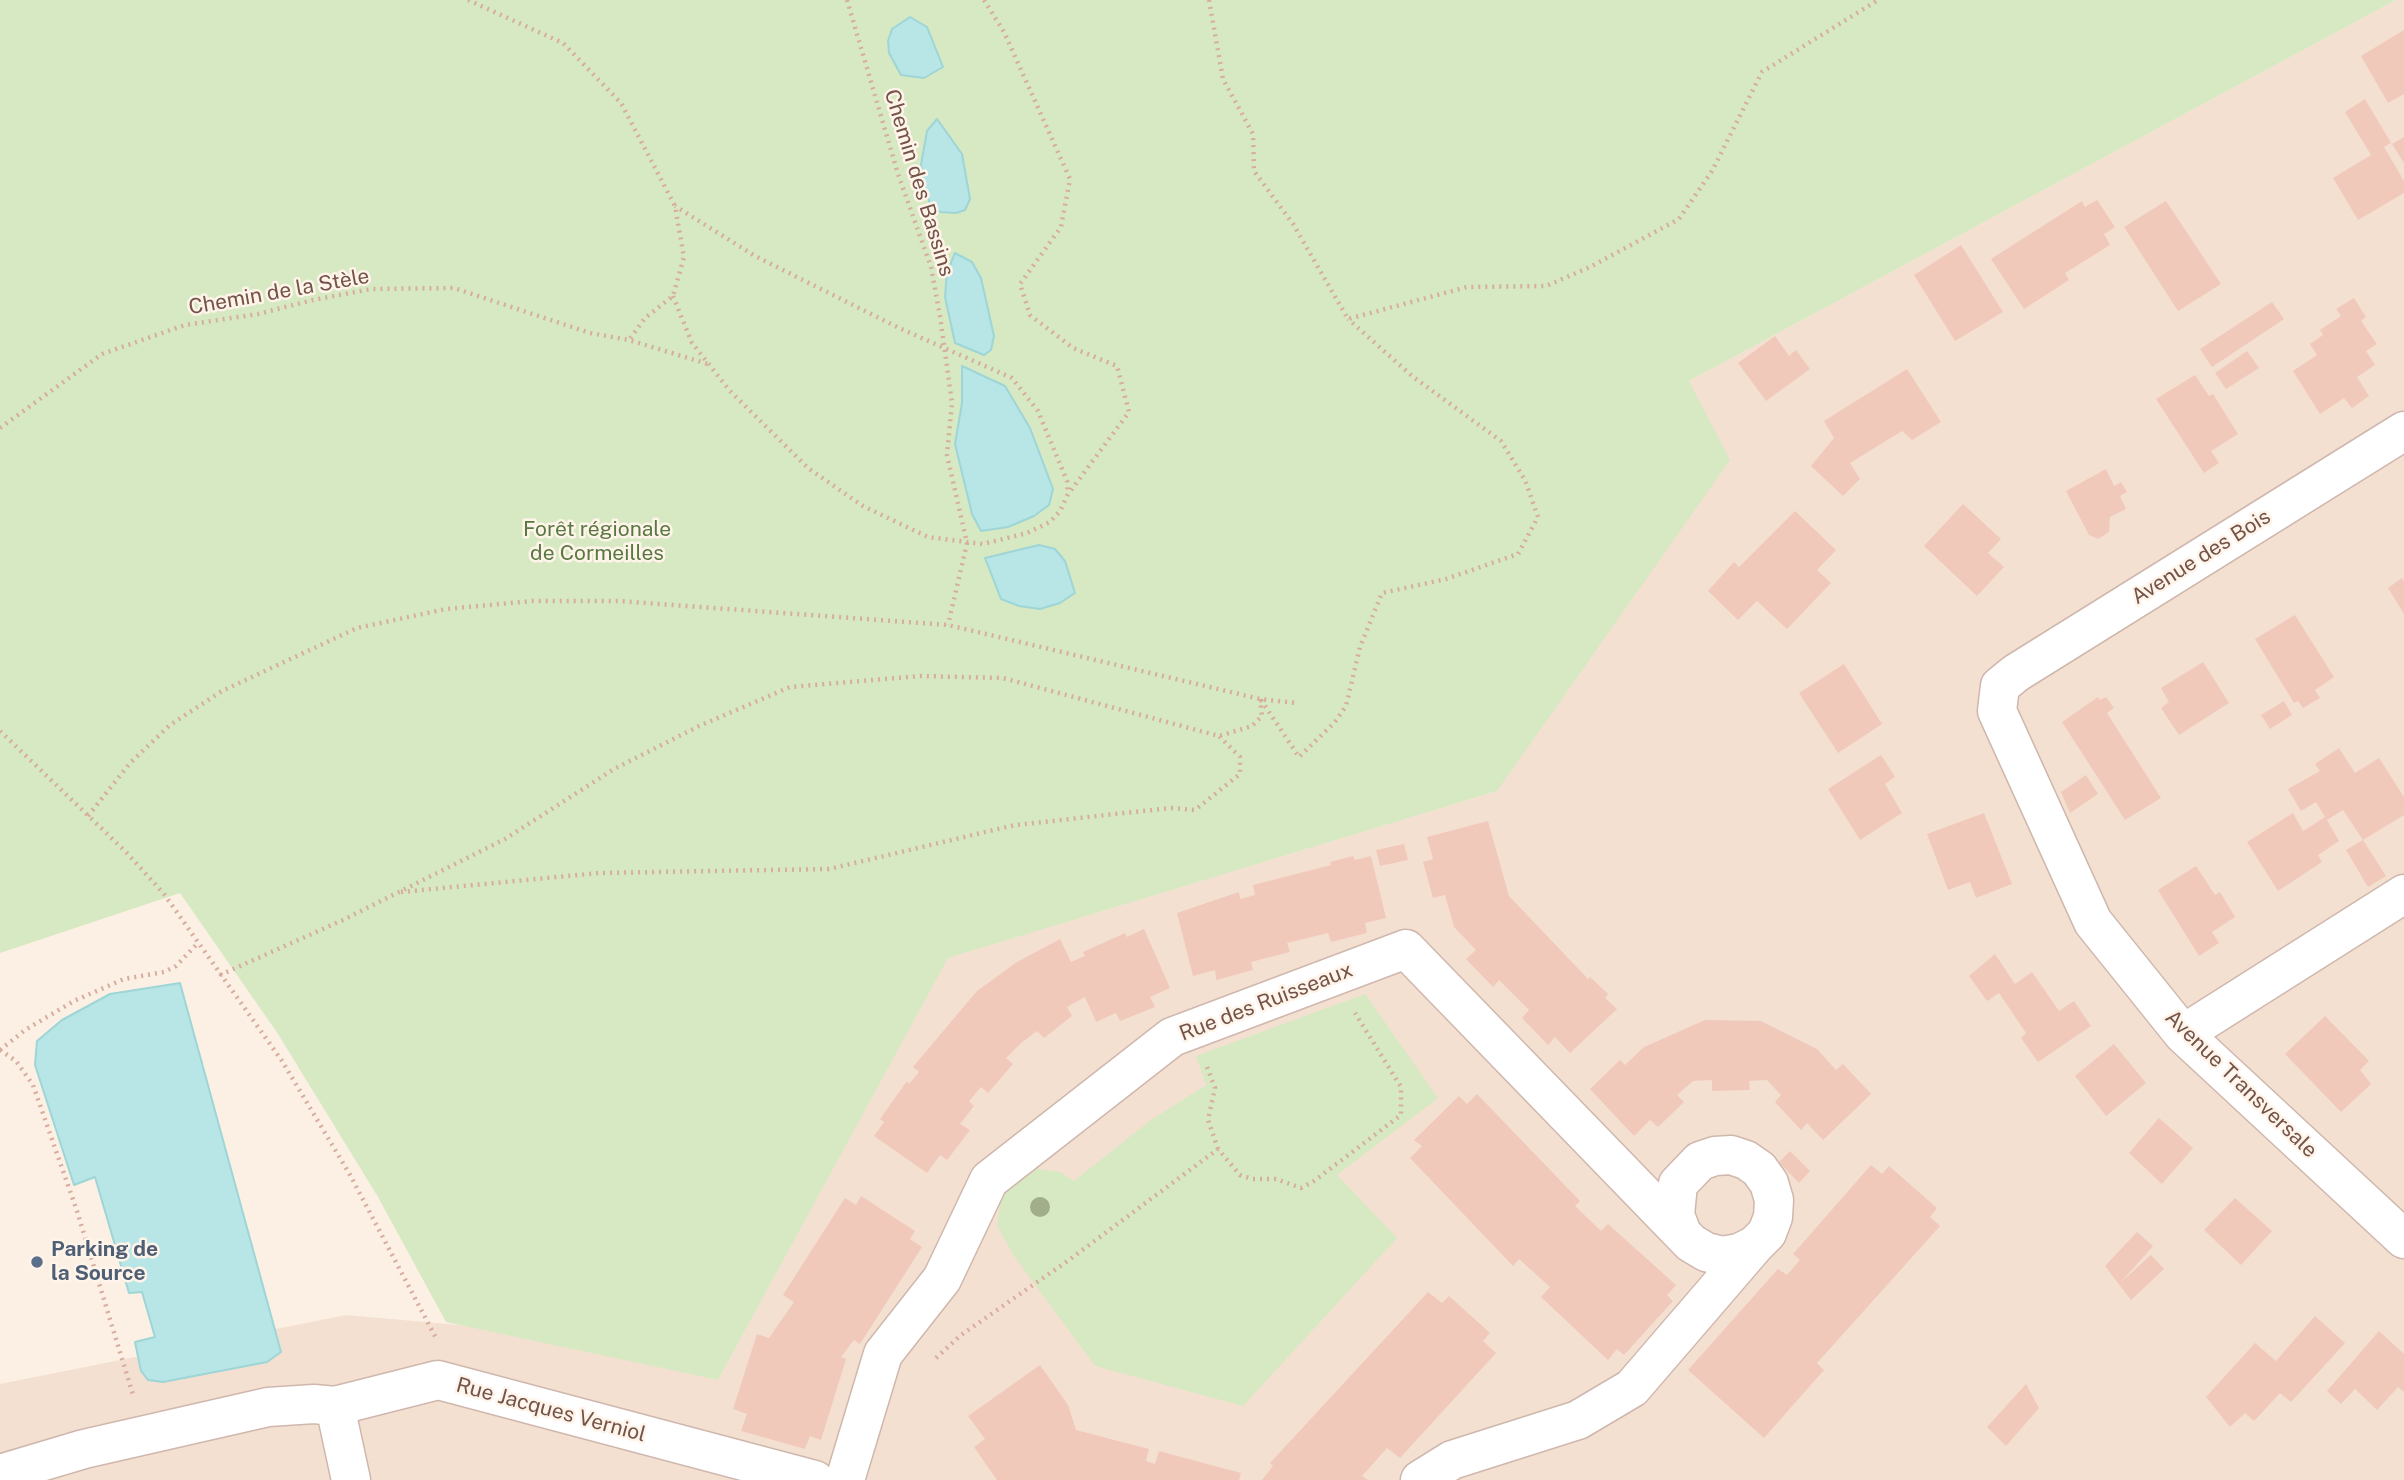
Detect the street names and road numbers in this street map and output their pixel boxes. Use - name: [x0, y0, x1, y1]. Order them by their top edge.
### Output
- street label: Chemin des Bassins: [879, 87, 959, 279]
- street label: Chemin de la Stèle: [187, 264, 371, 320]
- street label: Avenue des Bois: [2127, 504, 2275, 610]
- street label: Rue des Ruisseaux: [1176, 957, 1356, 1047]
- street label: Avenue Transversale: [2160, 1005, 2322, 1163]
- street label: Rue Jacques Verniol: [453, 1373, 649, 1447]

